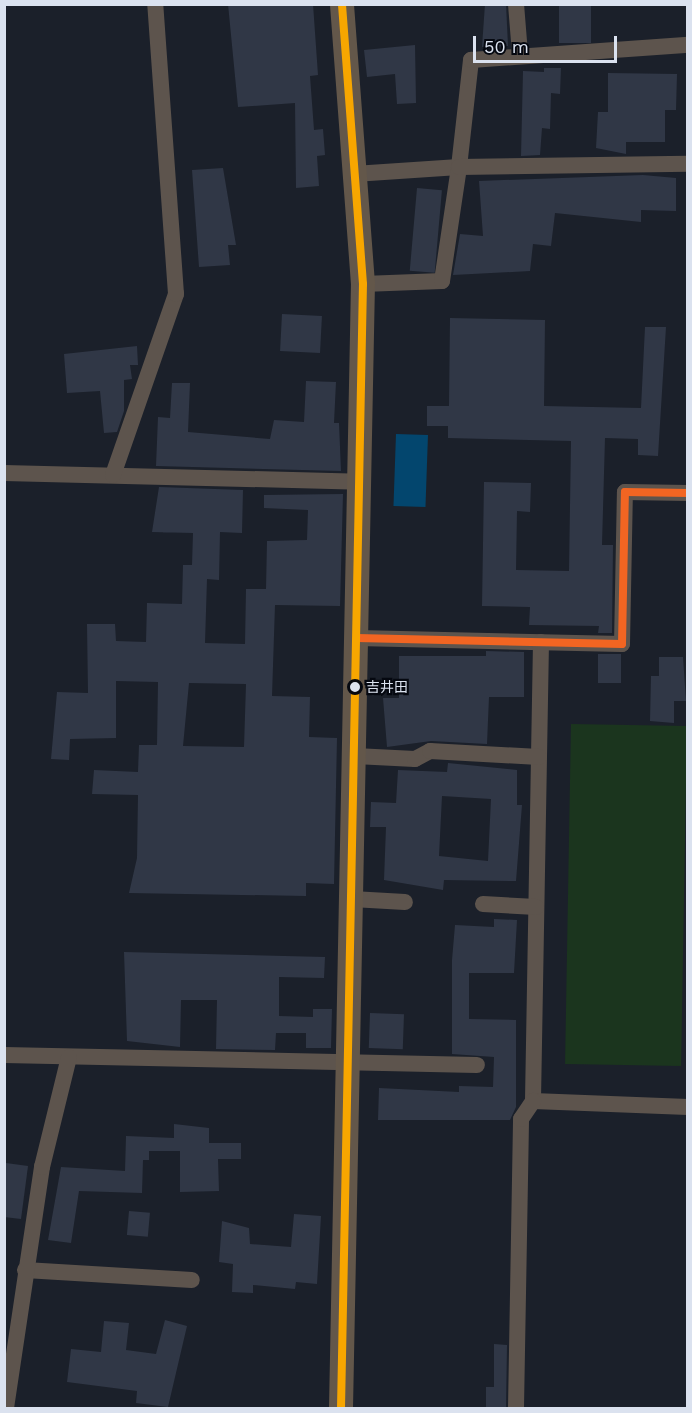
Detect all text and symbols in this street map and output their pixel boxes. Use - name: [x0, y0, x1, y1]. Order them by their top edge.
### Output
- scale bar: [476, 24, 620, 62]
- text: 50 m: [484, 36, 529, 57]
- place label: 吉井田: [366, 679, 408, 695]
- marker: 吉井田: [349, 681, 361, 693]

